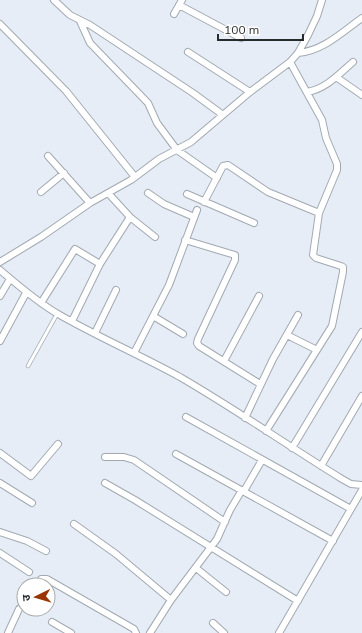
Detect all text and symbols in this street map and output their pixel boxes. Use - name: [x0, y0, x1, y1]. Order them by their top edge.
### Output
- scale bar: [218, 16, 303, 42]
- text: 100 m: [224, 22, 259, 37]
- north arrow: [16, 577, 56, 617]
- text: उ: [19, 593, 33, 602]

